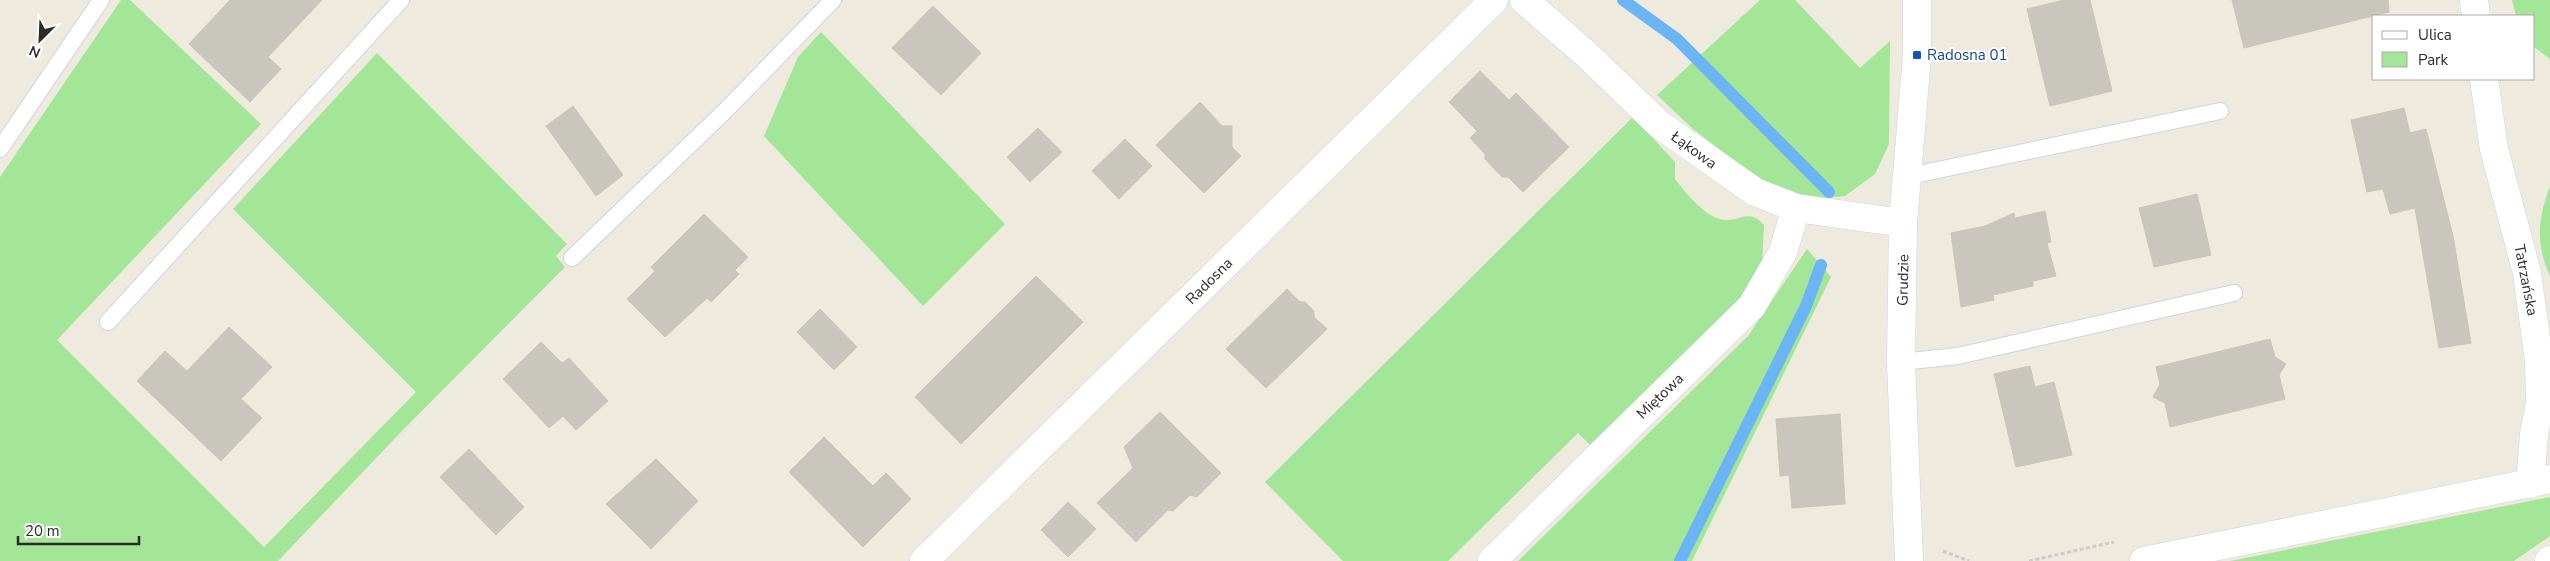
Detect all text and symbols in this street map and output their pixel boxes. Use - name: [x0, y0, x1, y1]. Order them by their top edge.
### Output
- north arrow: [15, 15, 65, 65]
- legend: [2372, 15, 2535, 80]
- text: Ulica: [2418, 25, 2452, 45]
- text: N: [26, 41, 44, 62]
- place label: Radosna 01: [1927, 45, 2008, 65]
- marker: Radosna 01: [1911, 49, 1923, 61]
- text: Park: [2418, 50, 2448, 70]
- street label: Łąkowa: [1666, 126, 1721, 173]
- street label: Tatrzańska: [2509, 243, 2543, 317]
- street label: Radosna: [1181, 253, 1237, 309]
- street label: Grudzie: [1893, 254, 1913, 306]
- street label: Miętowa: [1632, 369, 1688, 423]
- scale bar: [18, 514, 139, 546]
- text: 20 m: [25, 521, 60, 541]

